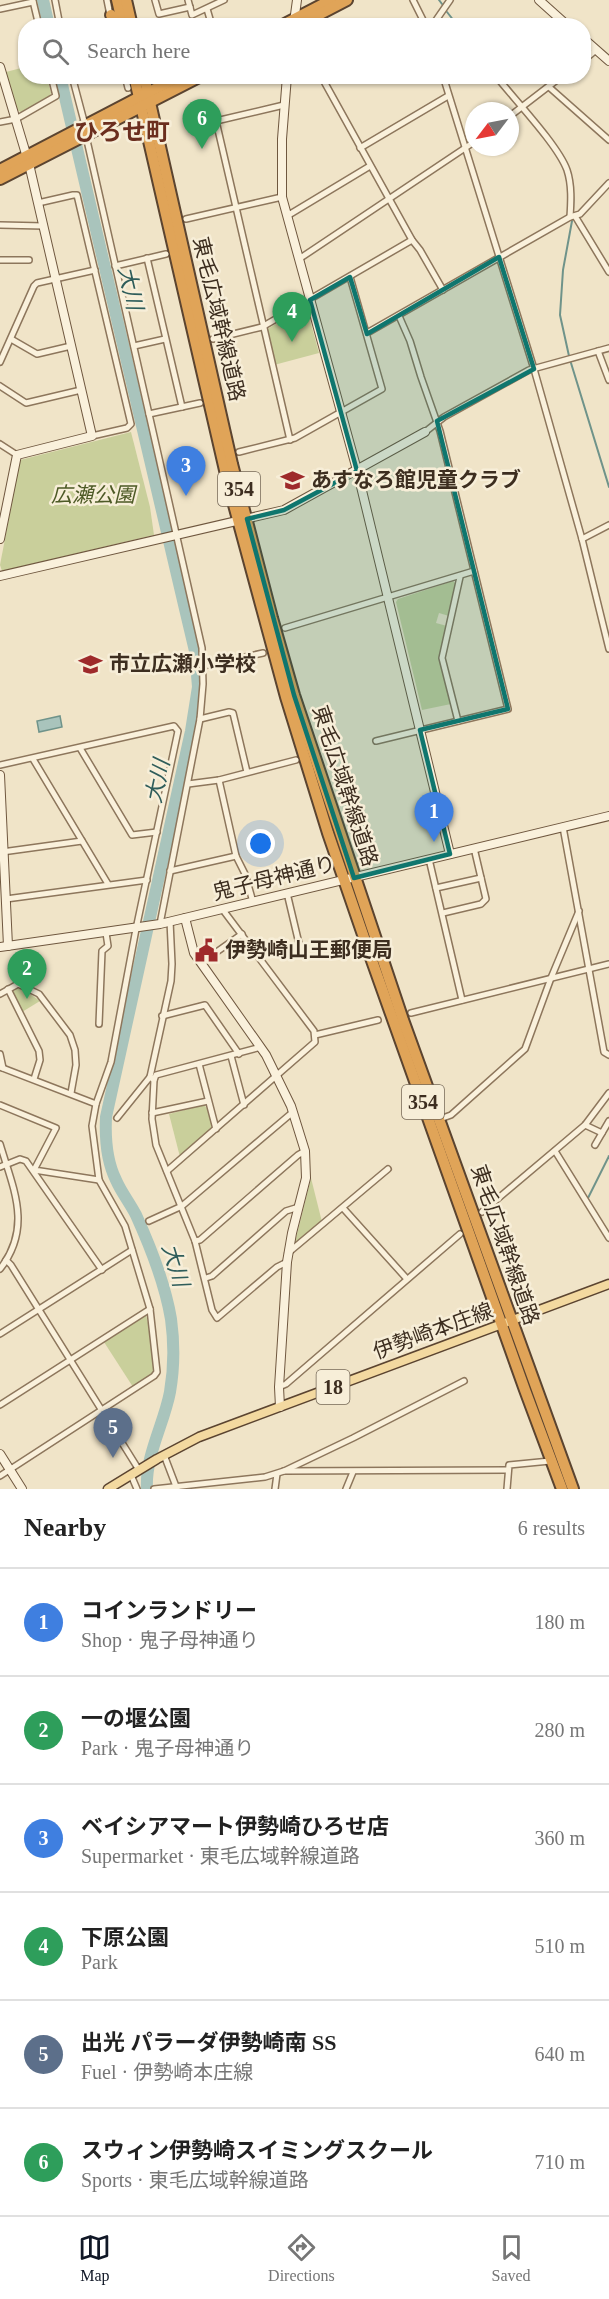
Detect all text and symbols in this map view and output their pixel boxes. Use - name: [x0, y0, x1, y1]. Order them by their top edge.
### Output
- search box: [18, 18, 591, 84]
- icon: search: [39, 35, 72, 68]
- text: Search here: [87, 38, 190, 63]
- pin: 6: [182, 100, 222, 149]
- north arrow: [465, 102, 519, 156]
- district label: ひろせ町: [74, 119, 170, 145]
- street label: 東毛広域幹線道路: [188, 234, 250, 404]
- water label: 大川: [113, 264, 148, 314]
- pin: 4: [272, 292, 312, 342]
- pin: 3: [166, 446, 206, 496]
- school or university icon: あすなろ館児童クラブ: [280, 467, 306, 493]
- place label: あすなろ館児童クラブ: [311, 468, 521, 492]
- road number: 354: [218, 472, 260, 506]
- park label: 広瀬公園: [51, 483, 138, 507]
- school or university icon: 市立広瀬小学校: [78, 651, 104, 677]
- place label: 市立広瀬小学校: [109, 652, 256, 676]
- street label: 東毛広域幹線道路: [308, 702, 382, 870]
- water label: 大川: [141, 755, 175, 805]
- pin: 1: [414, 792, 454, 842]
- your location: [246, 829, 275, 858]
- street label: 鬼子母神通り: [210, 851, 338, 905]
- public building icon: 伊勢崎山王郵便局: [194, 937, 220, 963]
- place label: 伊勢崎山王郵便局: [225, 938, 393, 962]
- pin: 2: [8, 950, 46, 999]
- road number: 354: [402, 1085, 444, 1119]
- street label: 東毛広域幹線道路: [466, 1162, 544, 1328]
- water label: 大川: [157, 1240, 194, 1292]
- street label: 伊勢崎本庄線: [370, 1298, 496, 1364]
- road number: 18: [316, 1370, 350, 1404]
- pin: 5: [94, 1408, 132, 1458]
- text: Nearby: [24, 1513, 106, 1542]
- text: 6 results: [518, 1517, 585, 1539]
- text: コインランドリー: [81, 1598, 257, 1623]
- text: 1: [39, 1611, 49, 1633]
- text: 180 m: [534, 1611, 585, 1633]
- text: Shop · 鬼子母神通り: [81, 1629, 259, 1651]
- text: 一の堰公園: [81, 1706, 191, 1731]
- text: 2: [39, 1719, 49, 1741]
- text: 280 m: [534, 1719, 585, 1741]
- text: Park · 鬼子母神通り: [81, 1737, 254, 1759]
- text: ベイシアマート伊勢崎ひろせ店: [81, 1814, 389, 1839]
- text: 3: [39, 1827, 49, 1849]
- text: 360 m: [534, 1827, 585, 1849]
- text: Supermarket · 東毛広域幹線道路: [81, 1845, 360, 1867]
- text: 下原公園: [81, 1925, 169, 1950]
- text: 4: [39, 1935, 49, 1957]
- text: 510 m: [534, 1935, 585, 1957]
- text: Park: [81, 1951, 118, 1973]
- text: 出光 パラーダ伊勢崎南 SS: [81, 2030, 336, 2055]
- text: 5: [39, 2043, 49, 2065]
- text: 640 m: [534, 2043, 585, 2065]
- text: Fuel · 伊勢崎本庄線: [81, 2061, 253, 2083]
- text: スウィン伊勢崎スイミングスクール: [81, 2138, 433, 2163]
- text: 6: [39, 2151, 49, 2173]
- text: 710 m: [534, 2151, 585, 2173]
- text: Sports · 東毛広域幹線道路: [81, 2169, 309, 2191]
- tab: Map: [78, 2231, 111, 2285]
- tab: Directions: [268, 2231, 335, 2285]
- tab: Saved: [491, 2231, 531, 2285]

